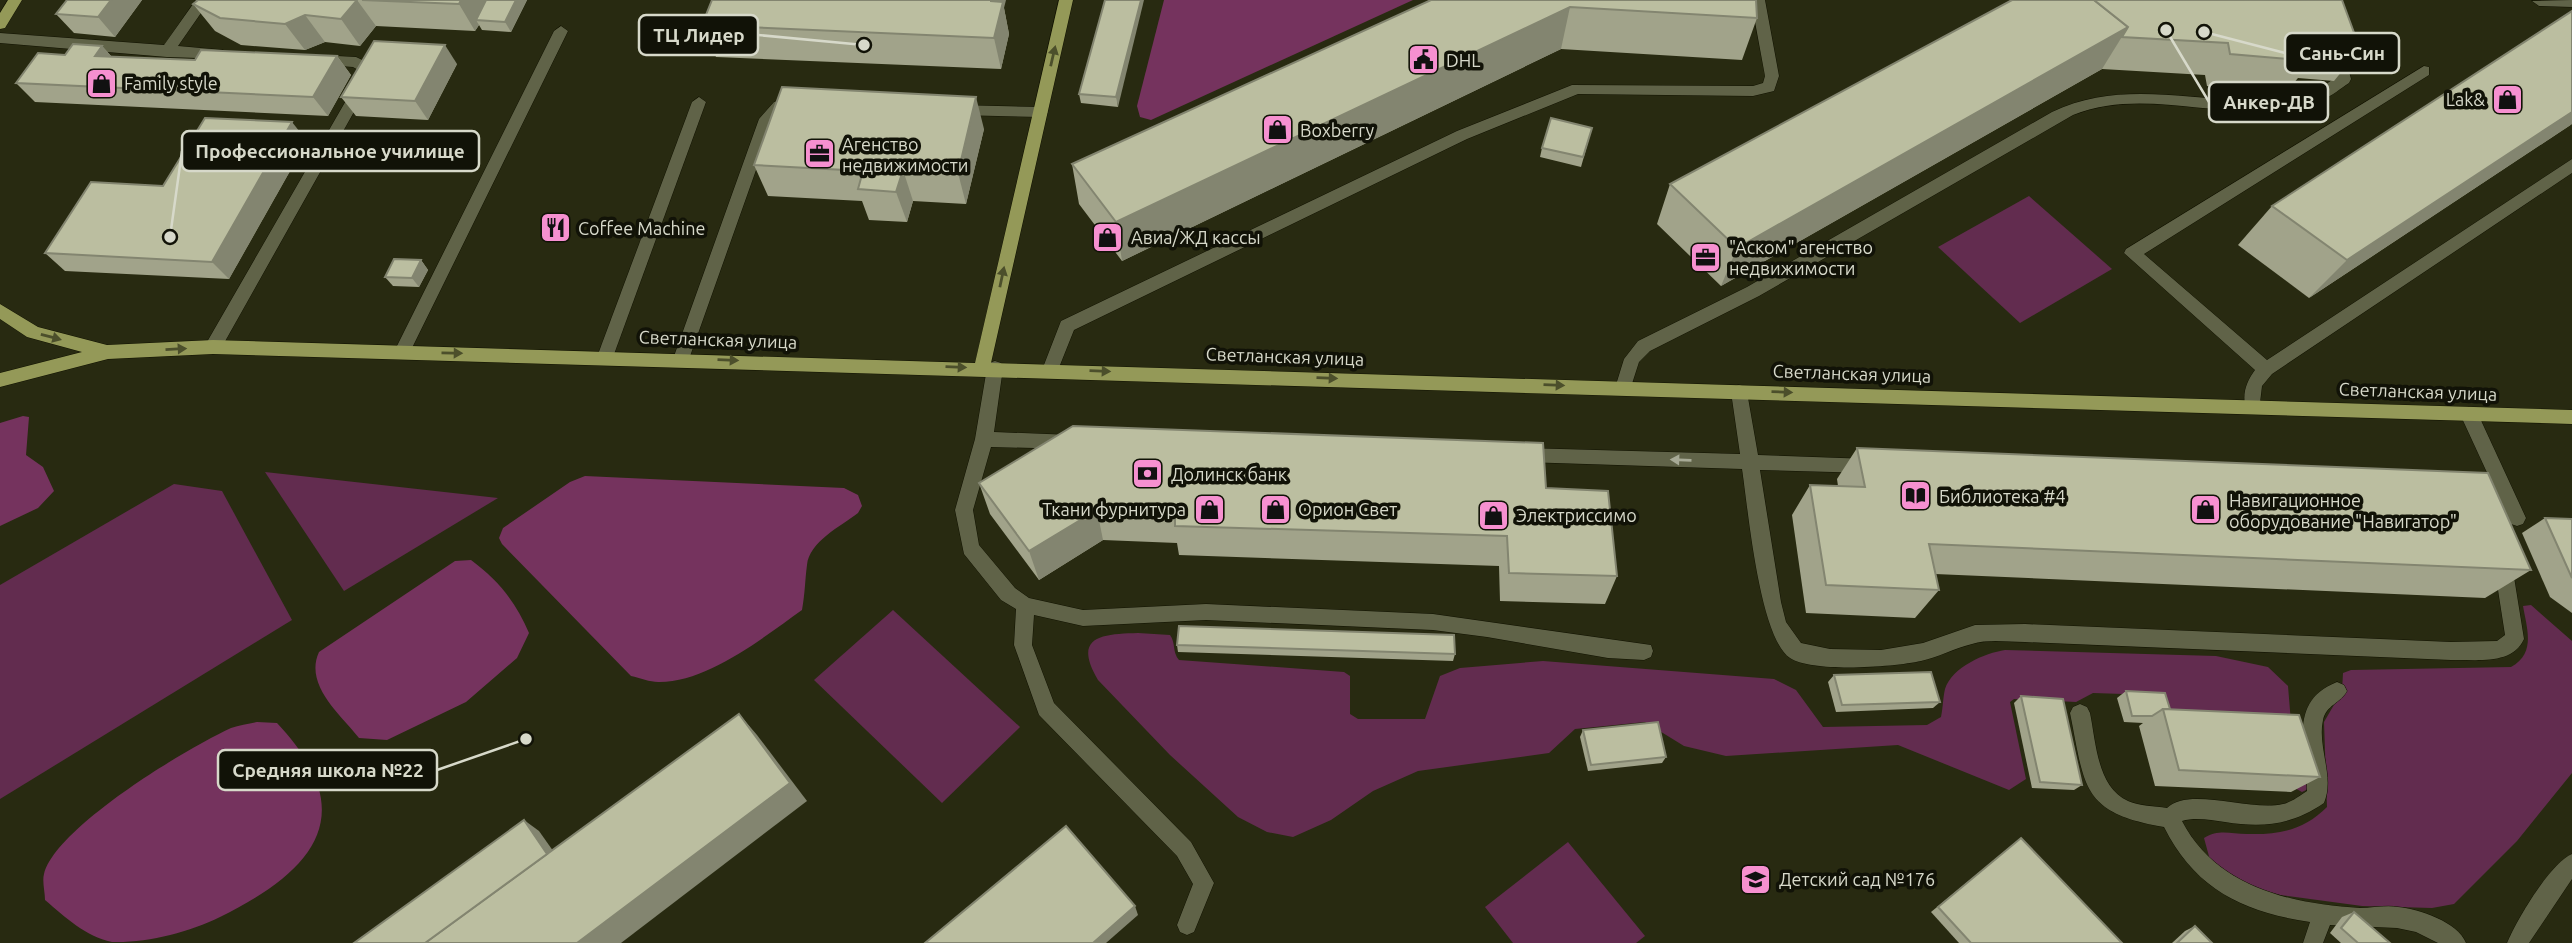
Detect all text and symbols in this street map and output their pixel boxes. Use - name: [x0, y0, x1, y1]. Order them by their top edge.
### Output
- callout: ТЦ Лидер: [639, 15, 758, 55]
- text: ТЦ Лидер: [653, 24, 745, 46]
- callout: Сань-Син: [2285, 33, 2399, 73]
- text: Сань-Син: [2299, 42, 2385, 64]
- public building icon: DHL: [1406, 43, 1440, 77]
- one-way arrow: [1048, 45, 1059, 67]
- place label: DHL: [1446, 50, 1480, 70]
- shop icon: Family style: [84, 66, 118, 100]
- place label: Family style: [124, 73, 218, 93]
- callout: Анкер-ДВ: [2209, 82, 2328, 122]
- shop icon: Lak&: [2491, 82, 2525, 116]
- place label: Lak&: [2446, 89, 2485, 109]
- text: Анкер-ДВ: [2223, 91, 2315, 113]
- shop icon: Boxberry: [1260, 113, 1294, 147]
- place label: Boxberry: [1300, 120, 1374, 140]
- callout: Профессиональное училище: [182, 131, 479, 171]
- place label: Агенство недвижимости: [842, 134, 968, 175]
- office icon: Агенство недвижимости: [802, 137, 836, 171]
- text: Профессиональное училище: [195, 140, 465, 162]
- restaurant icon: Coffee Machine: [538, 211, 572, 245]
- place label: Coffee Machine: [578, 218, 705, 238]
- shop icon: Авиа/ЖД кассы: [1091, 220, 1125, 254]
- place label: Авиа/ЖД кассы: [1131, 227, 1261, 247]
- place label: "Аском" агенство недвижимости: [1729, 237, 1873, 278]
- office icon: "Аском" агенство недвижимости: [1689, 240, 1723, 274]
- one-way arrow: [996, 266, 1007, 288]
- street label: Светланская улица: [638, 326, 798, 352]
- one-way arrow: [40, 332, 62, 343]
- one-way arrow: [165, 343, 187, 354]
- street label: Светланская улица: [1205, 343, 1365, 369]
- one-way arrow: [441, 347, 463, 359]
- one-way arrow: [718, 354, 740, 366]
- street label: Светланская улица: [1772, 360, 1932, 386]
- one-way arrow: [945, 362, 967, 373]
- one-way arrow: [1089, 366, 1111, 377]
- one-way arrow: [1316, 373, 1338, 384]
- street label: Светланская улица: [2338, 378, 2498, 404]
- one-way arrow: [1544, 380, 1566, 391]
- one-way arrow: [1771, 386, 1793, 398]
- one-way arrow: [1670, 454, 1692, 466]
- bank icon: Долинск банк: [1131, 457, 1165, 491]
- place label: Долинск банк: [1171, 464, 1287, 484]
- library icon: Библиотека #4: [1899, 479, 1933, 513]
- place label: Библиотека #4: [1939, 486, 2066, 506]
- place label: Навигационное оборудование "Навигатор": [2229, 490, 2457, 531]
- shop icon: Ткани фурнитура: [1192, 492, 1226, 526]
- shop icon: Орион Свет: [1258, 492, 1292, 526]
- shop icon: Навигационное оборудование "Навигатор": [2189, 493, 2223, 527]
- shop icon: Электриссимо: [1476, 498, 1510, 532]
- place label: Ткани фурнитура: [1042, 499, 1186, 519]
- place label: Орион Свет: [1298, 499, 1397, 519]
- place label: Электриссимо: [1516, 505, 1637, 525]
- callout: Средняя школа №22: [218, 750, 437, 790]
- text: Средняя школа №22: [232, 759, 424, 781]
- school or university icon: Детский сад №176: [1739, 862, 1773, 896]
- place label: Детский сад №176: [1779, 869, 1935, 889]

